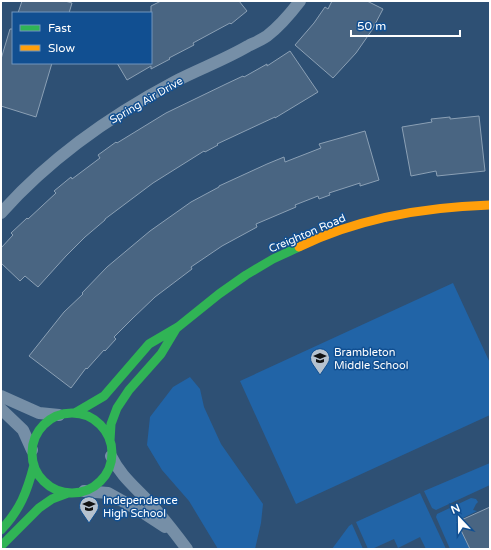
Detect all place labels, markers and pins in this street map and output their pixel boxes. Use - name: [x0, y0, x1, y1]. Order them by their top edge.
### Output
- place label: Brambleton Middle School: [334, 346, 408, 372]
- school or university icon: Brambleton Middle School: [309, 347, 331, 375]
- place label: Independence High School: [103, 494, 178, 520]
- school or university icon: Independence High School: [78, 495, 100, 523]

